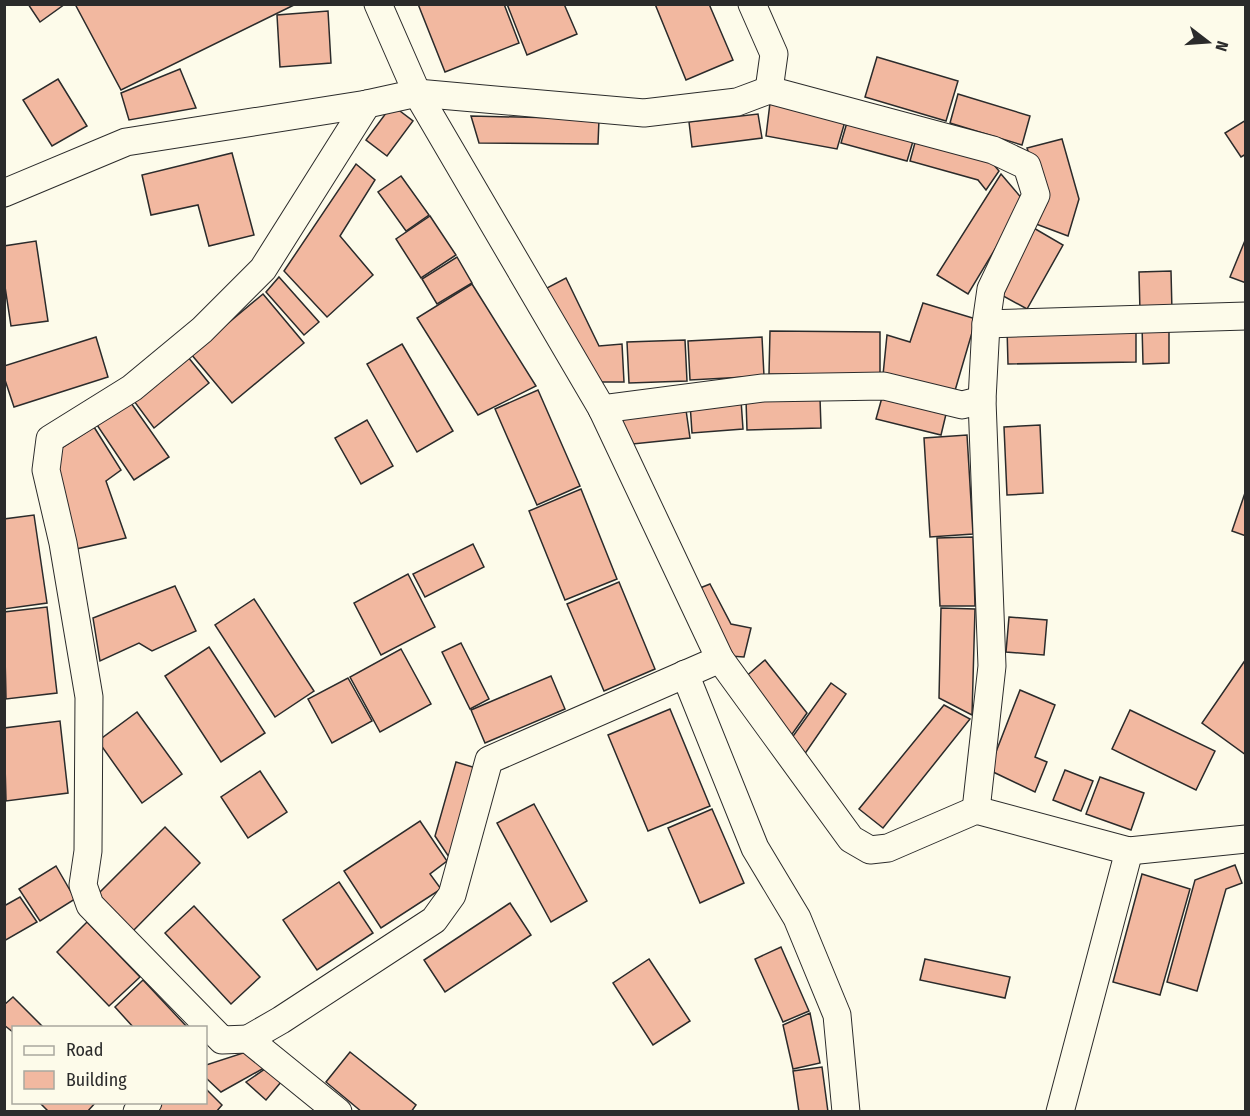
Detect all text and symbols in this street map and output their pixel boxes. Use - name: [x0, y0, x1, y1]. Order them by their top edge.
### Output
- north arrow: [1178, 12, 1238, 72]
- text: N: [1211, 39, 1232, 54]
- legend: [12, 1026, 207, 1104]
- text: Road: [66, 1039, 103, 1061]
- text: Building: [66, 1069, 127, 1091]

